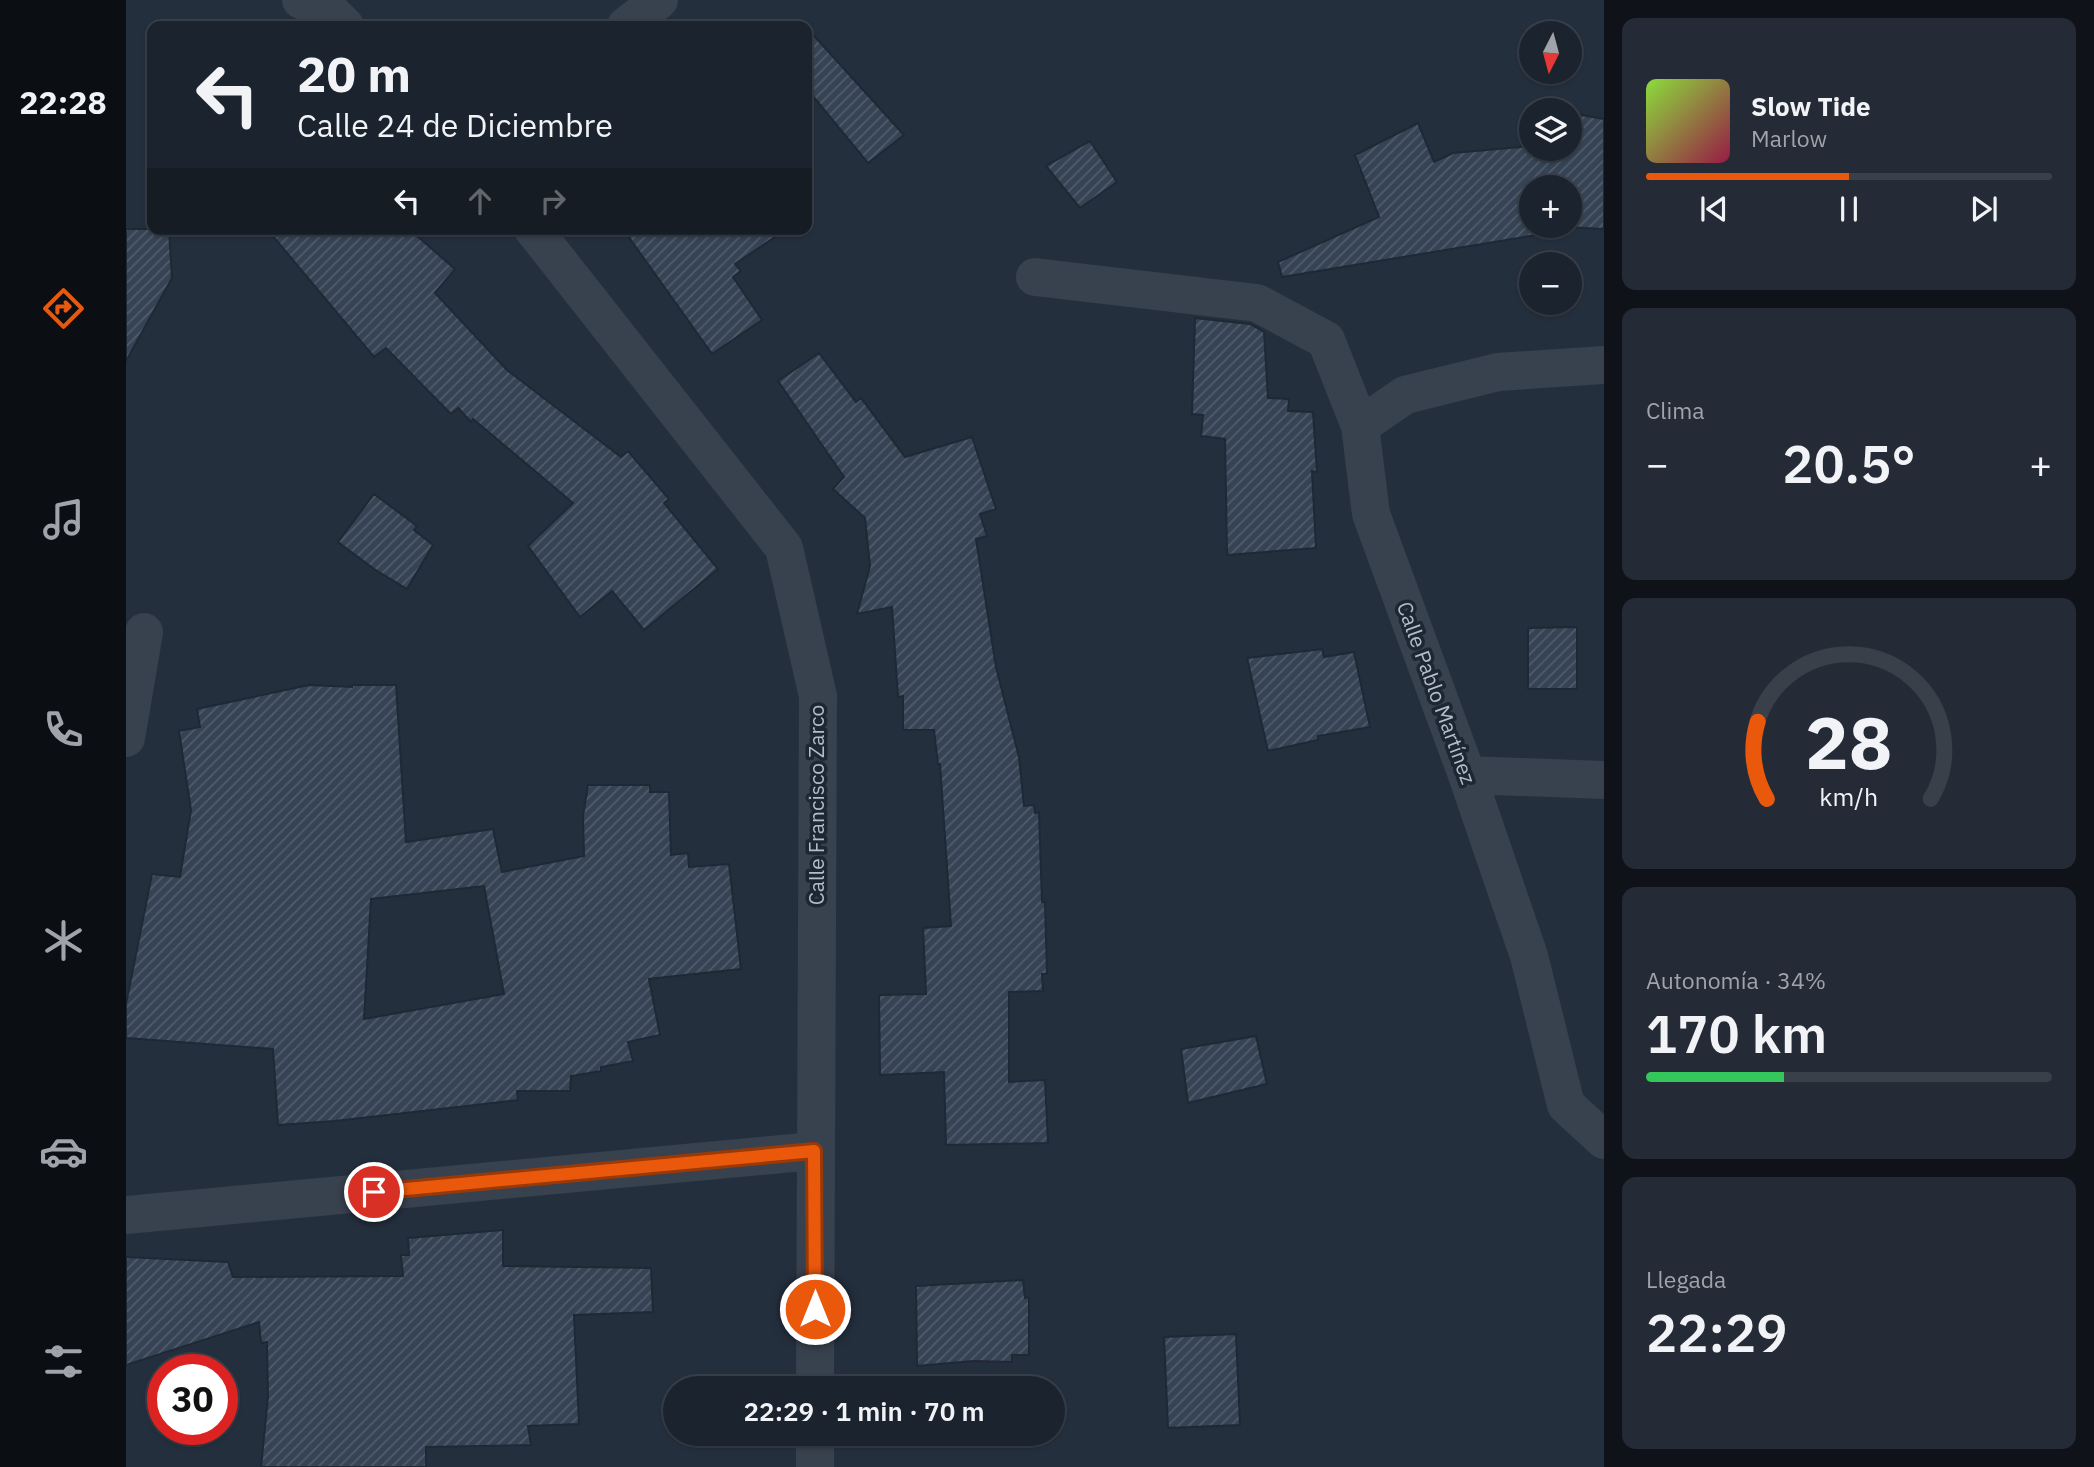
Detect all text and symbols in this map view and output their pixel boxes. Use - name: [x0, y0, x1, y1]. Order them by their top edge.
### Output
- north arrow: [1519, 21, 1582, 84]
- map controls: [1519, 21, 1582, 315]
- text: 20 m: [297, 42, 411, 105]
- icon: left: [182, 49, 273, 140]
- text: 22:28: [19, 81, 107, 123]
- text: Slow Tide: [1751, 89, 1871, 123]
- button: layers: [1519, 98, 1582, 161]
- text: Calle 24 de Diciembre: [297, 104, 613, 146]
- text: Marlow: [1751, 123, 1827, 153]
- button: +: [1519, 175, 1582, 238]
- icon: left: [388, 182, 426, 220]
- icon: ahead: [461, 182, 499, 220]
- icon: right: [534, 182, 572, 220]
- icon: previous: [1695, 190, 1733, 228]
- icon: pause: [1830, 190, 1868, 228]
- icon: next: [1965, 190, 2003, 228]
- button: −: [1519, 252, 1582, 315]
- icon: directions: [39, 284, 88, 333]
- text: Clima: [1646, 395, 1705, 425]
- text: 20.5°: [1782, 430, 1916, 497]
- text: −: [1646, 439, 1669, 488]
- text: +: [2029, 439, 2052, 488]
- icon: music: [39, 495, 88, 544]
- street label: Calle Pablo Martínez: [1391, 598, 1483, 788]
- text: 28: [1805, 695, 1893, 790]
- icon: phone: [39, 705, 88, 754]
- street label: Calle Francisco Zarco: [802, 705, 830, 905]
- text: km/h: [1820, 780, 1878, 813]
- icon: climate: [39, 916, 88, 965]
- text: Autonomía · 34%: [1646, 965, 1826, 995]
- text: 170 km: [1646, 1000, 1827, 1067]
- icon: car: [39, 1127, 88, 1176]
- pin: [344, 1162, 404, 1222]
- icon: arrive: [355, 1173, 393, 1211]
- text: Llegada: [1646, 1264, 1726, 1294]
- position arrow: [778, 1272, 852, 1346]
- text: 22:29: [1646, 1299, 1787, 1366]
- icon: filters: [39, 1337, 88, 1386]
- speed limit sign: 30: [147, 1354, 238, 1445]
- text: 22:29 · 1 min · 70 m: [743, 1394, 985, 1428]

